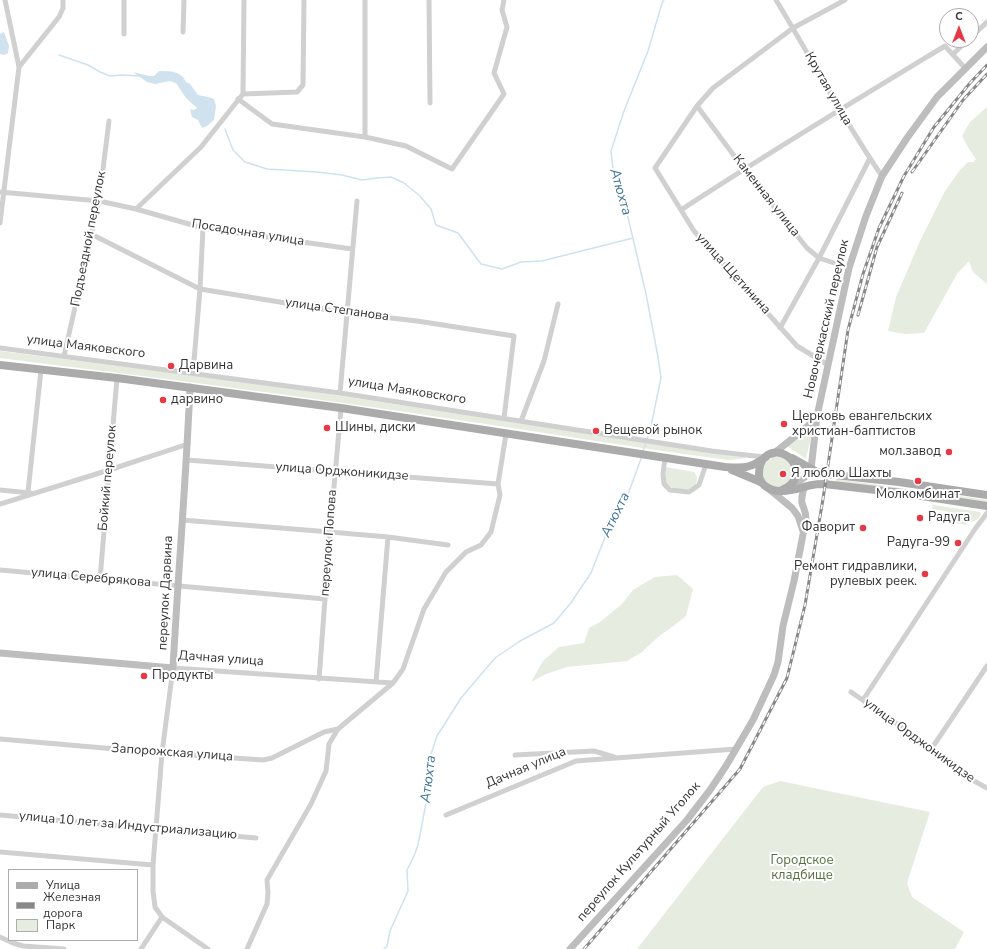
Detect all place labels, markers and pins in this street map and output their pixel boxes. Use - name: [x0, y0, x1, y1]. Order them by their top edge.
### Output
- place label: Дарвина: [179, 358, 233, 374]
- marker: Дарвина: [166, 361, 176, 371]
- place label: дарвино: [171, 392, 223, 408]
- marker: дарвино: [158, 395, 168, 405]
- place label: Церковь евангельских христиан-баптистов: [792, 409, 932, 440]
- marker: Церковь евангельских христиан-баптистов: [779, 419, 789, 429]
- place label: Шины, диски: [335, 420, 416, 436]
- marker: Шины, диски: [322, 423, 332, 433]
- place label: Вещевой рынок: [604, 423, 702, 439]
- marker: Вещевой рынок: [591, 426, 601, 436]
- place label: мол.завод: [879, 444, 941, 460]
- marker: мол.завод: [944, 447, 954, 457]
- place label: Я люблю Шахты: [791, 466, 891, 482]
- marker: Я люблю Шахты: [778, 469, 788, 479]
- marker: Молкомбинат: [913, 476, 923, 486]
- place label: Молкомбинат: [876, 487, 960, 503]
- place label: Радуга: [928, 510, 970, 526]
- marker: Радуга: [915, 513, 925, 523]
- place label: Фаворит: [801, 520, 855, 536]
- marker: Фаворит: [858, 523, 868, 533]
- place label: Радуга-99: [887, 535, 950, 551]
- marker: Радуга-99: [953, 538, 963, 548]
- place label: Ремонт гидравлики, рулевых реек.: [794, 559, 917, 590]
- marker: Ремонт гидравлики, рулевых реек.: [920, 569, 930, 579]
- place label: Продукты: [152, 668, 214, 684]
- marker: Продукты: [139, 671, 149, 681]

